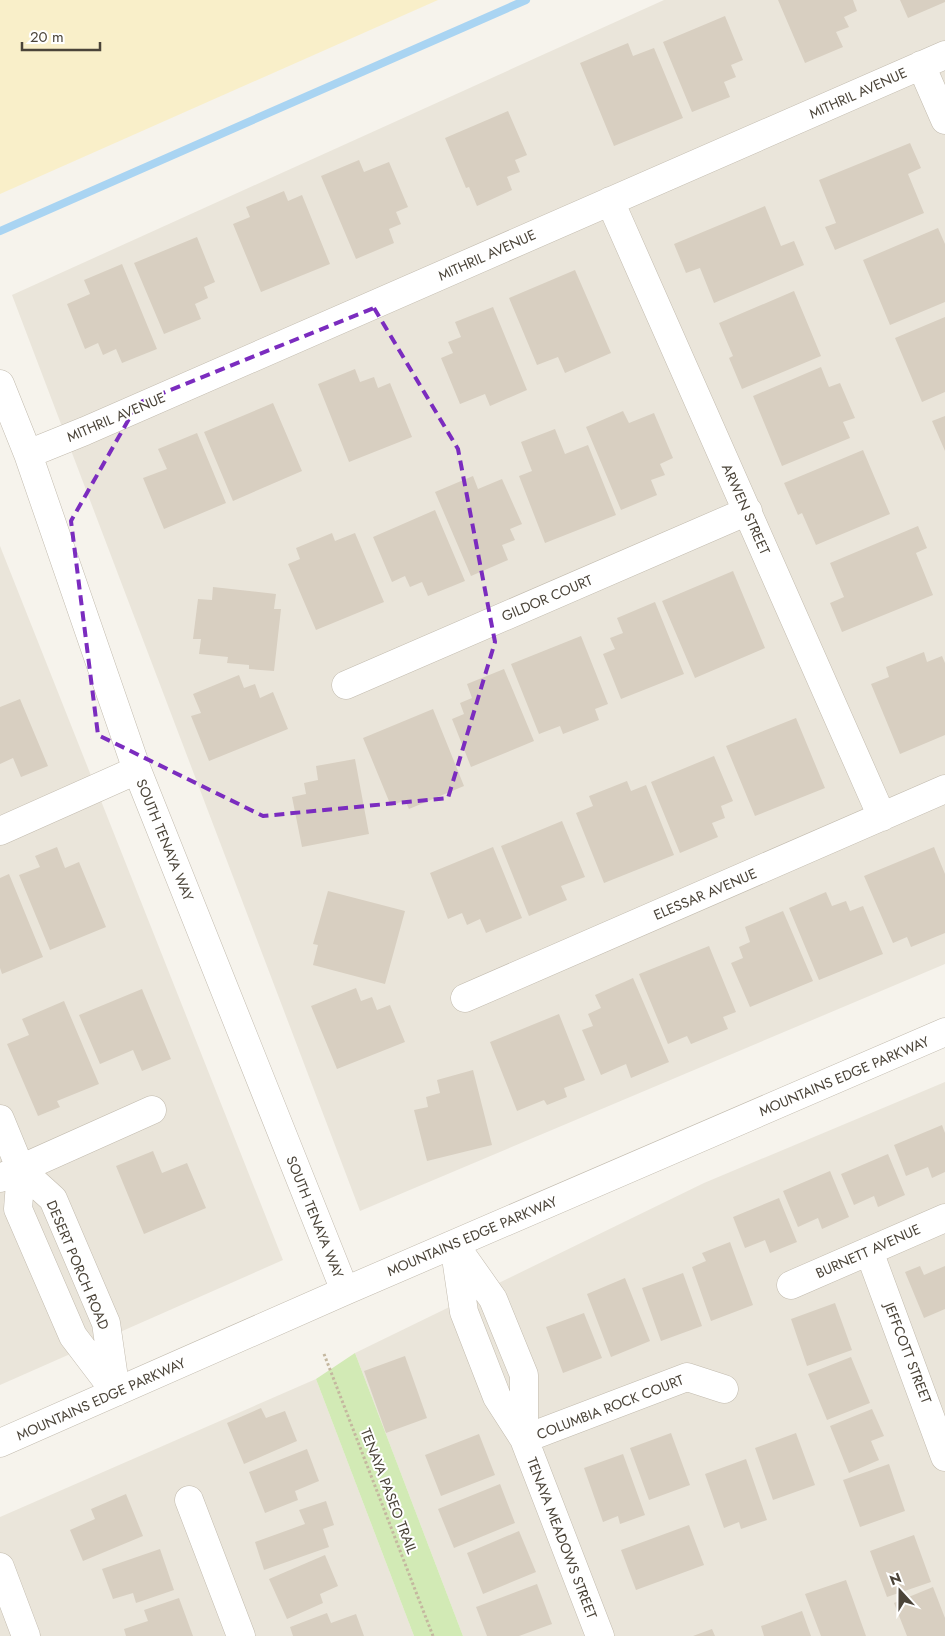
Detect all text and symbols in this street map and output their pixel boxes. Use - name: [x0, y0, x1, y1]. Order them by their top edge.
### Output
- scale bar: [22, 20, 100, 52]
- text: 20 m: [30, 26, 64, 48]
- street label: MITHRIL AVENUE: [806, 62, 910, 124]
- street label: MITHRIL AVENUE: [435, 224, 539, 286]
- street label: MITHRIL AVENUE: [64, 387, 168, 447]
- street label: ARWEN STREET: [717, 460, 775, 558]
- street label: GILDOR COURT: [498, 570, 596, 626]
- street label: SOUTH TENAYA WAY: [131, 776, 199, 904]
- street label: ELESSAR AVENUE: [650, 863, 760, 925]
- street label: MOUNTAINS EDGE PARKWAY: [756, 1031, 932, 1121]
- street label: SOUTH TENAYA WAY: [281, 1153, 349, 1281]
- street label: MOUNTAINS EDGE PARKWAY: [384, 1191, 560, 1281]
- street label: DESERT PORCH ROAD: [42, 1197, 114, 1333]
- street label: BURNETT AVENUE: [812, 1219, 924, 1283]
- street label: JEFFCOTT STREET: [879, 1298, 937, 1407]
- street label: MOUNTAINS EDGE PARKWAY: [13, 1353, 189, 1445]
- street label: COLUMBIA ROCK COURT: [534, 1370, 687, 1444]
- street label: TENAYA PASEO TRAIL: [356, 1425, 422, 1557]
- street label: TENAYA MEADOWS STREET: [522, 1454, 602, 1622]
- north arrow: [875, 1566, 925, 1616]
- text: N: [887, 1568, 904, 1590]

